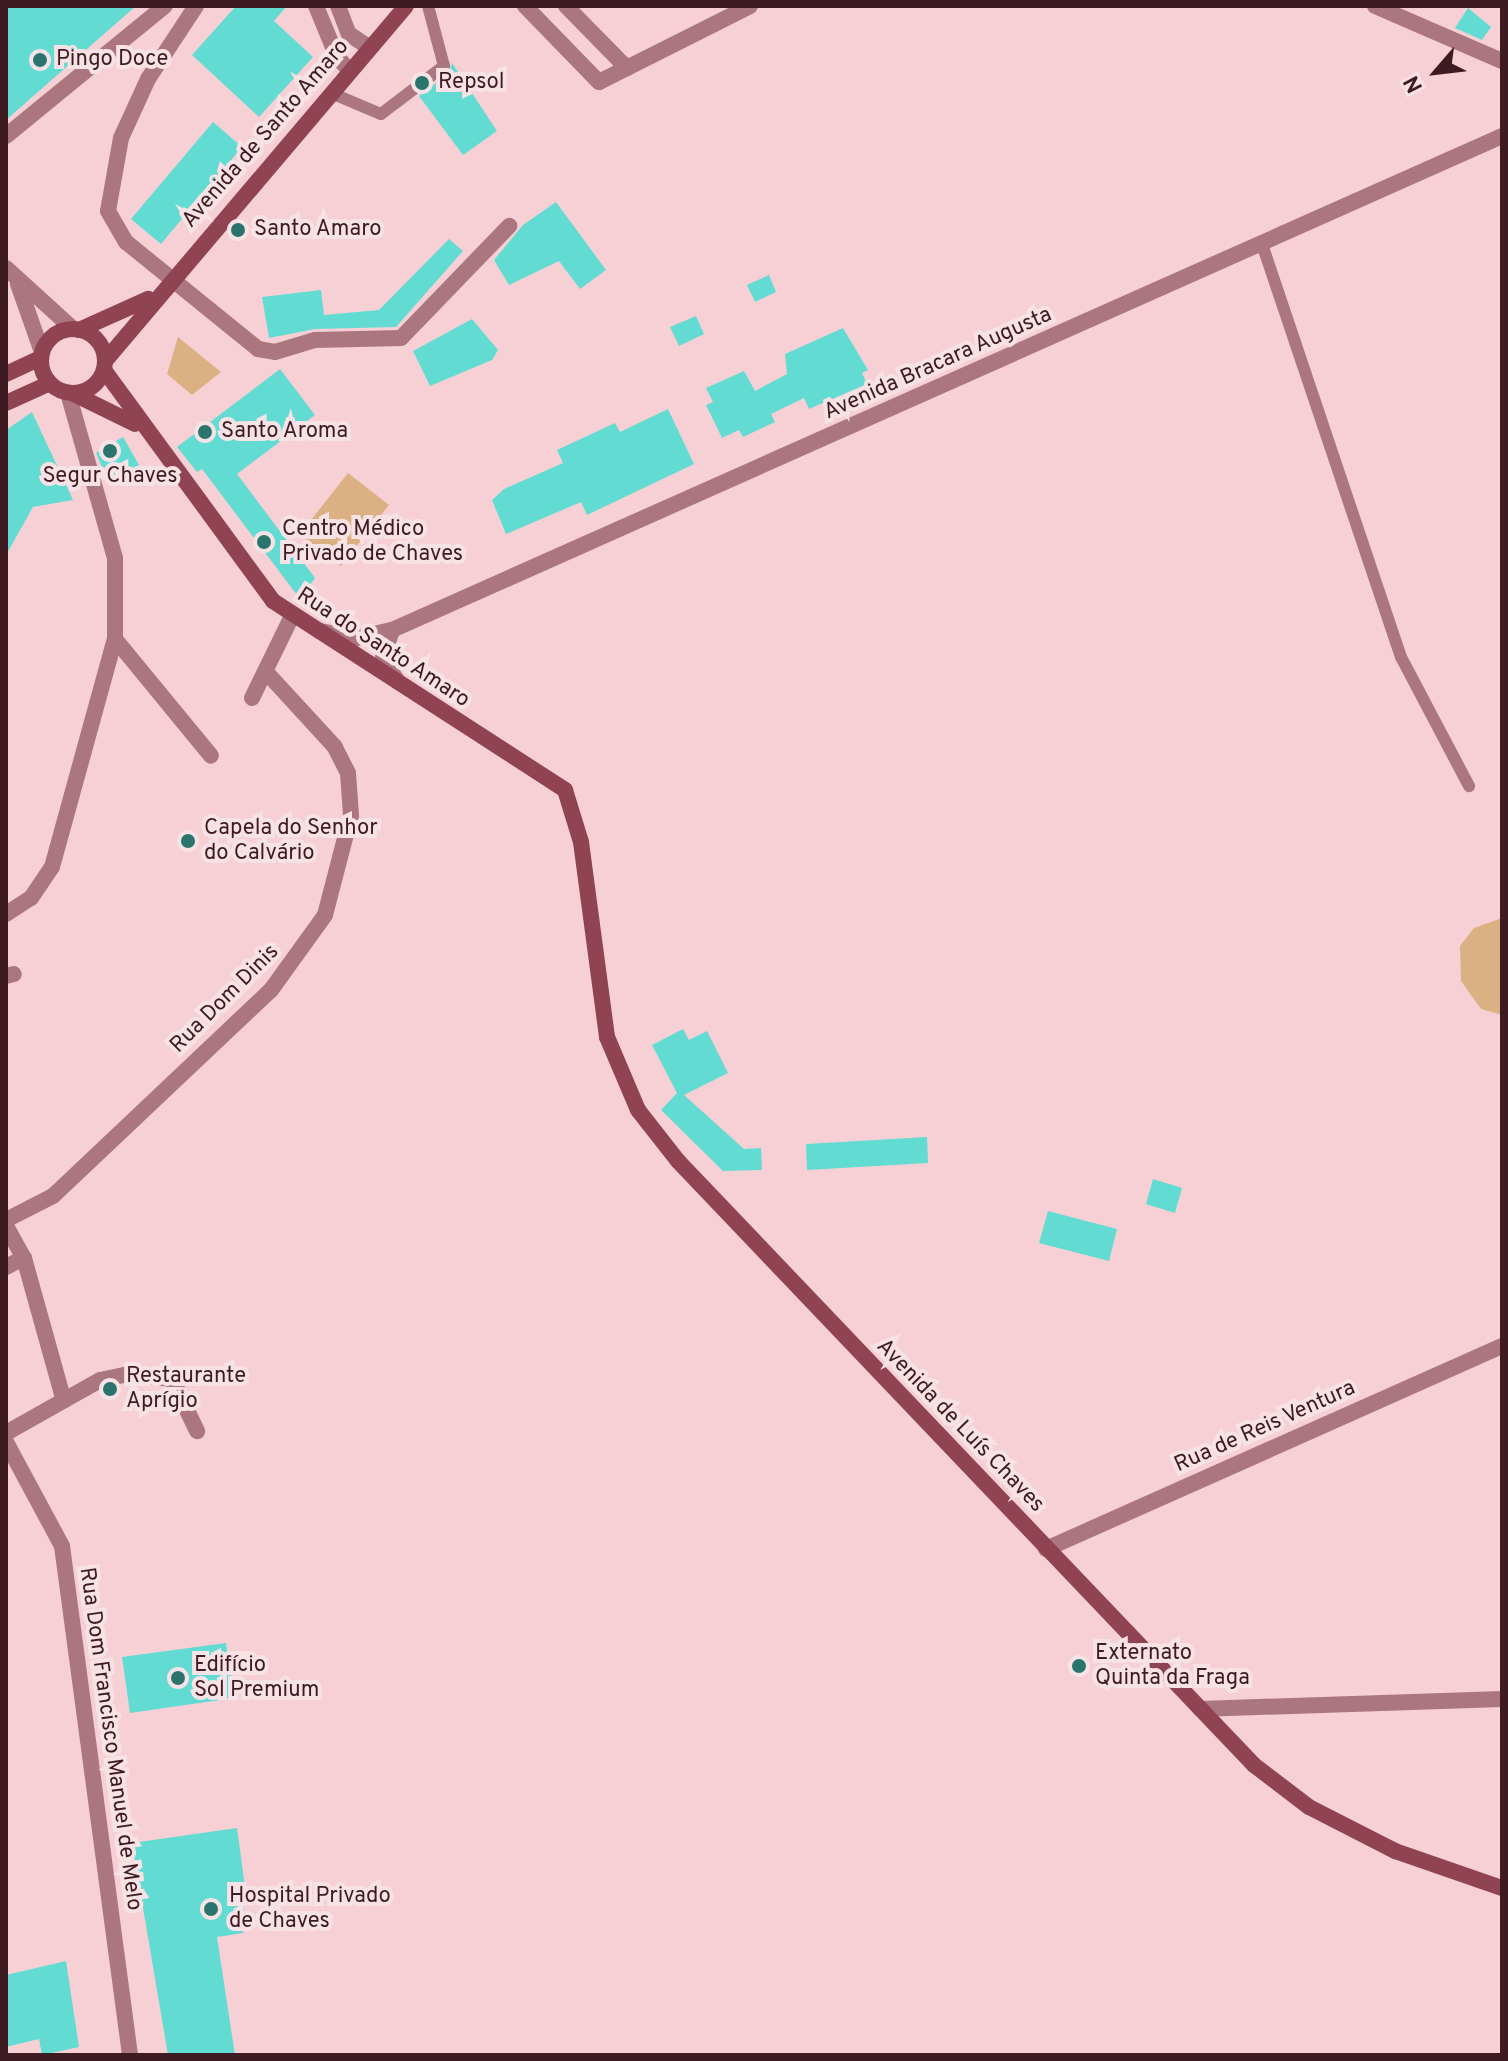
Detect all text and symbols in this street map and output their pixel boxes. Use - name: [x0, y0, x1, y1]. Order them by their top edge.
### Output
- north arrow: [1396, 32, 1476, 112]
- street label: Avenida de Santo Amaro: [177, 34, 355, 234]
- place label: Pingo Doce: [56, 47, 168, 73]
- marker: Pingo Doce: [31, 51, 49, 69]
- place label: Repsol: [438, 70, 504, 96]
- text: N: [1399, 70, 1430, 97]
- marker: Repsol: [413, 74, 431, 92]
- place label: Santo Amaro: [254, 217, 382, 243]
- marker: Santo Amaro: [229, 221, 247, 239]
- street label: Avenida Bracara Augusta: [819, 302, 1057, 426]
- place label: Santo Aroma: [221, 419, 349, 445]
- marker: Santo Aroma: [196, 423, 214, 441]
- marker: Segur Chaves: [101, 442, 119, 460]
- place label: Segur Chaves: [42, 464, 178, 490]
- place label: Centro Médico Privado de Chaves: [282, 516, 463, 568]
- marker: Centro Médico Privado de Chaves: [253, 531, 275, 553]
- street label: Rua do Santo Amaro: [291, 582, 475, 714]
- place label: Capela do Senhor do Calvário: [204, 815, 378, 866]
- marker: Capela do Senhor do Calvário: [179, 832, 197, 850]
- street label: Rua Dom Dinis: [165, 939, 285, 1059]
- street label: Avenida de Luís Chaves: [870, 1334, 1050, 1518]
- place label: Restaurante Aprígio: [126, 1363, 246, 1414]
- street label: Rua de Reis Ventura: [1170, 1375, 1360, 1479]
- marker: Restaurante Aprígio: [101, 1380, 119, 1398]
- street label: Rua Dom Francisco Manuel de Melo: [73, 1566, 147, 1912]
- place label: Externato Quinta da Fraga: [1095, 1640, 1250, 1692]
- place label: Edifício Sol Premium: [194, 1652, 319, 1704]
- marker: Externato Quinta da Fraga: [1070, 1657, 1088, 1675]
- marker: Edifício Sol Premium: [169, 1669, 187, 1687]
- place label: Hospital Privado de Chaves: [229, 1883, 391, 1934]
- marker: Hospital Privado de Chaves: [200, 1898, 222, 1920]

